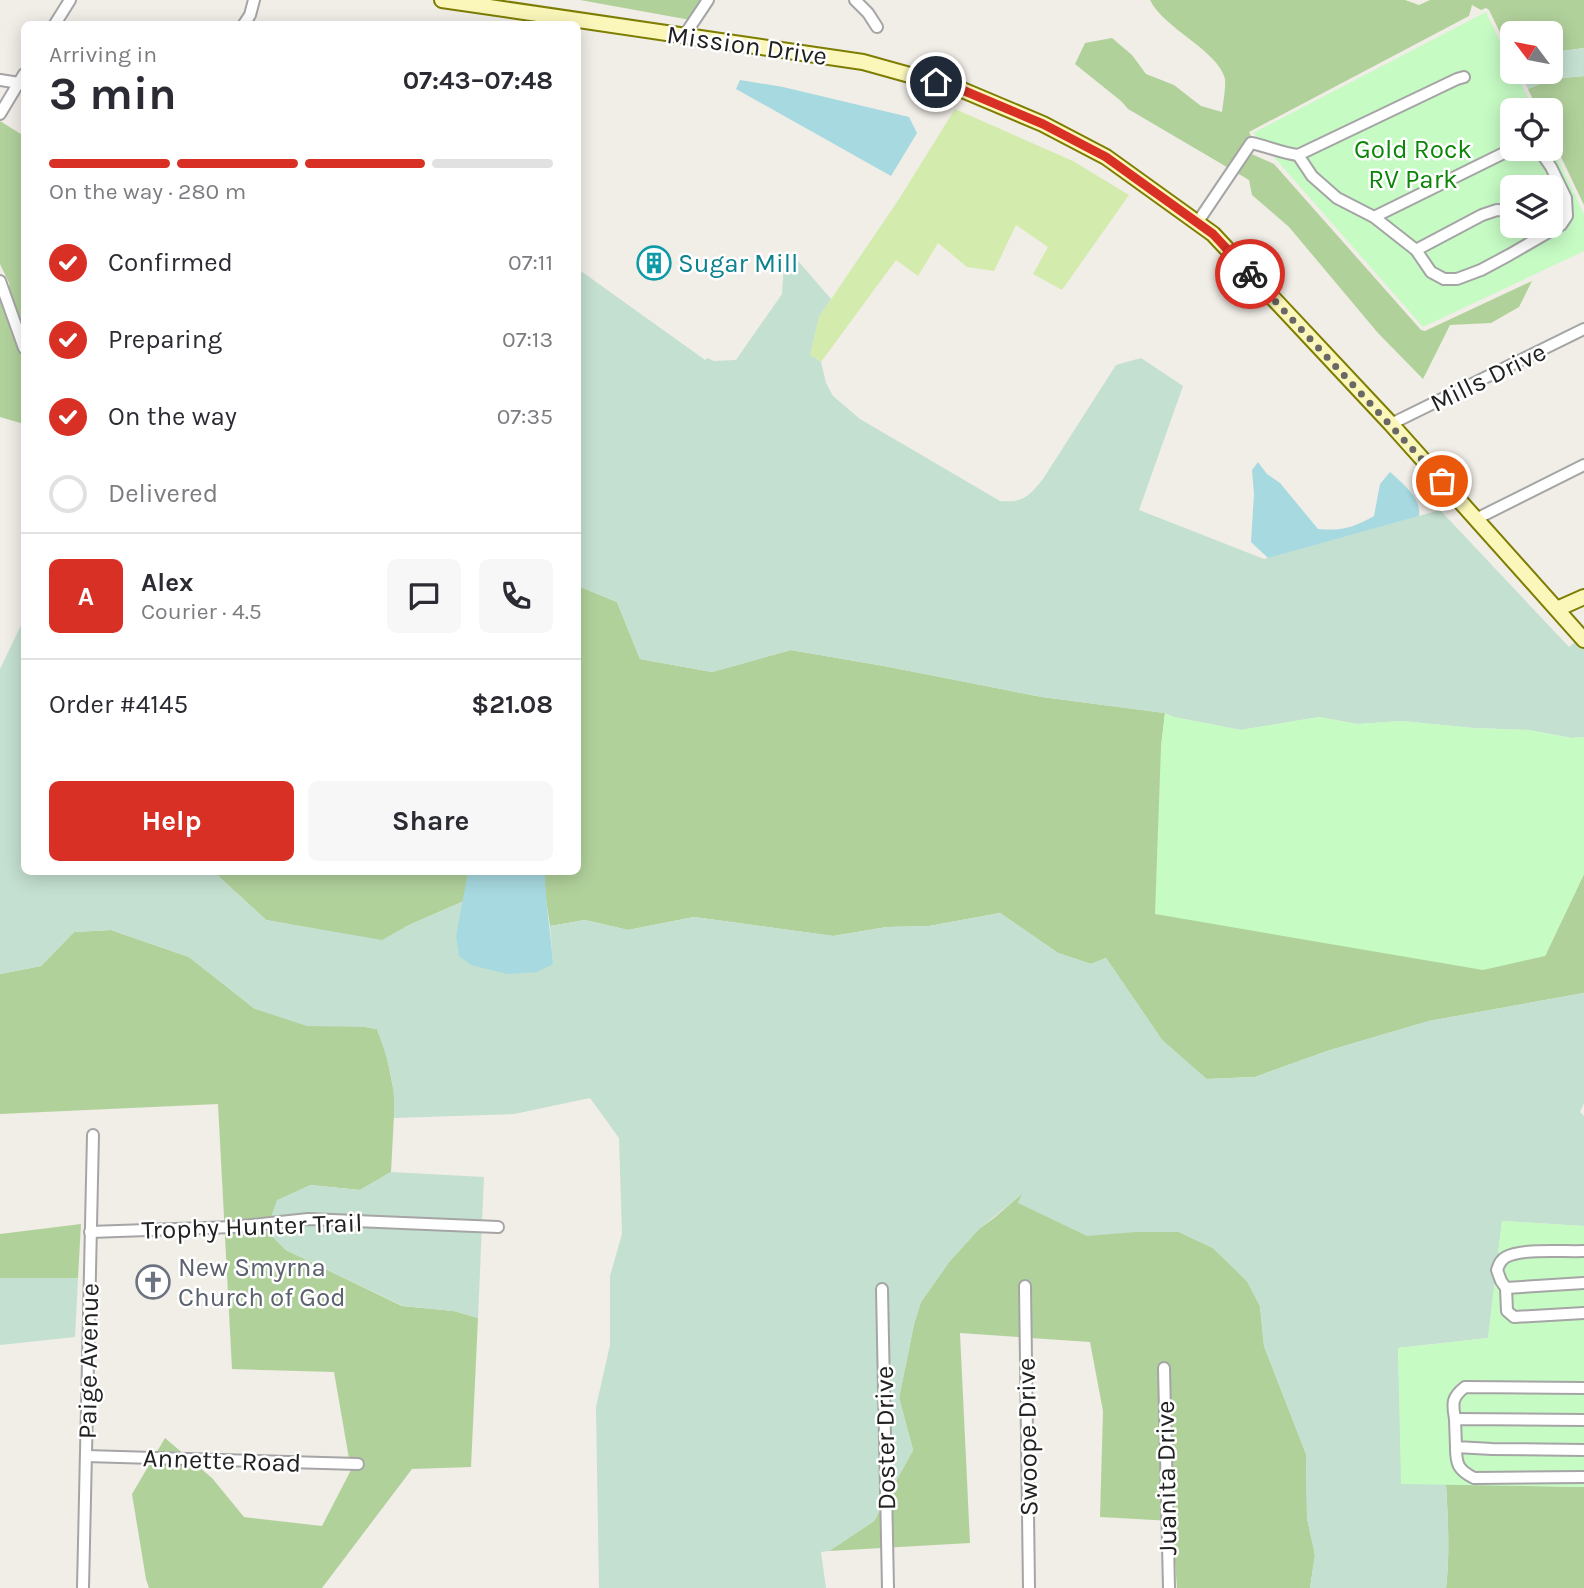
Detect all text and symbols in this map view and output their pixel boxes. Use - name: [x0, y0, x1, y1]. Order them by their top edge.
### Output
- street label: Mission Drive: [665, 19, 829, 72]
- north arrow: [1500, 21, 1563, 84]
- map controls: [1500, 21, 1563, 238]
- text: Arriving in: [49, 41, 157, 68]
- pin: [906, 52, 966, 112]
- icon: home: [917, 63, 955, 101]
- text: 07:43–07:48: [403, 65, 553, 96]
- text: 3 min: [49, 67, 177, 121]
- button: locate: [1500, 98, 1563, 161]
- park label: Gold Rock RV Park: [1354, 134, 1472, 195]
- button: layers: [1500, 175, 1563, 238]
- text: On the way · 280 m: [49, 178, 246, 205]
- courier: [1215, 239, 1285, 309]
- icon: check: [49, 244, 87, 282]
- building icon: Sugar Mill: [635, 244, 673, 282]
- text: Confirmed: [108, 247, 233, 278]
- place label: Sugar Mill: [678, 248, 798, 279]
- text: 07:11: [508, 249, 553, 276]
- icon: bike: [1231, 255, 1269, 293]
- icon: check: [49, 321, 87, 359]
- text: Preparing: [108, 324, 222, 355]
- text: 07:13: [502, 326, 553, 353]
- street label: Mills Drive: [1425, 336, 1551, 419]
- icon: check: [49, 398, 87, 436]
- text: On the way: [108, 401, 237, 432]
- text: 07:35: [497, 403, 553, 430]
- pin: [1412, 451, 1472, 511]
- icon: bag: [1423, 462, 1461, 500]
- text: Delivered: [108, 478, 218, 509]
- button: chat: [387, 559, 461, 633]
- button: phone: [479, 559, 553, 633]
- text: Alex: [141, 567, 193, 598]
- text: A: [78, 581, 94, 612]
- text: Courier · 4.5: [141, 598, 262, 625]
- text: Order #4145: [49, 689, 188, 720]
- text: $21.08: [471, 689, 553, 720]
- button: Help: [49, 781, 294, 861]
- button: Share: [308, 781, 553, 861]
- street label: Trophy Hunter Trail: [141, 1207, 363, 1246]
- place label: New Smyrna Church of God: [178, 1252, 346, 1313]
- church icon: New Smyrna Church of God: [134, 1263, 172, 1301]
- street label: Paige Avenue: [72, 1283, 105, 1439]
- street label: Swoope Drive: [1011, 1358, 1044, 1516]
- street label: Doster Drive: [869, 1365, 902, 1510]
- street label: Juanita Drive: [1150, 1400, 1183, 1556]
- street label: Annette Road: [142, 1442, 302, 1479]

